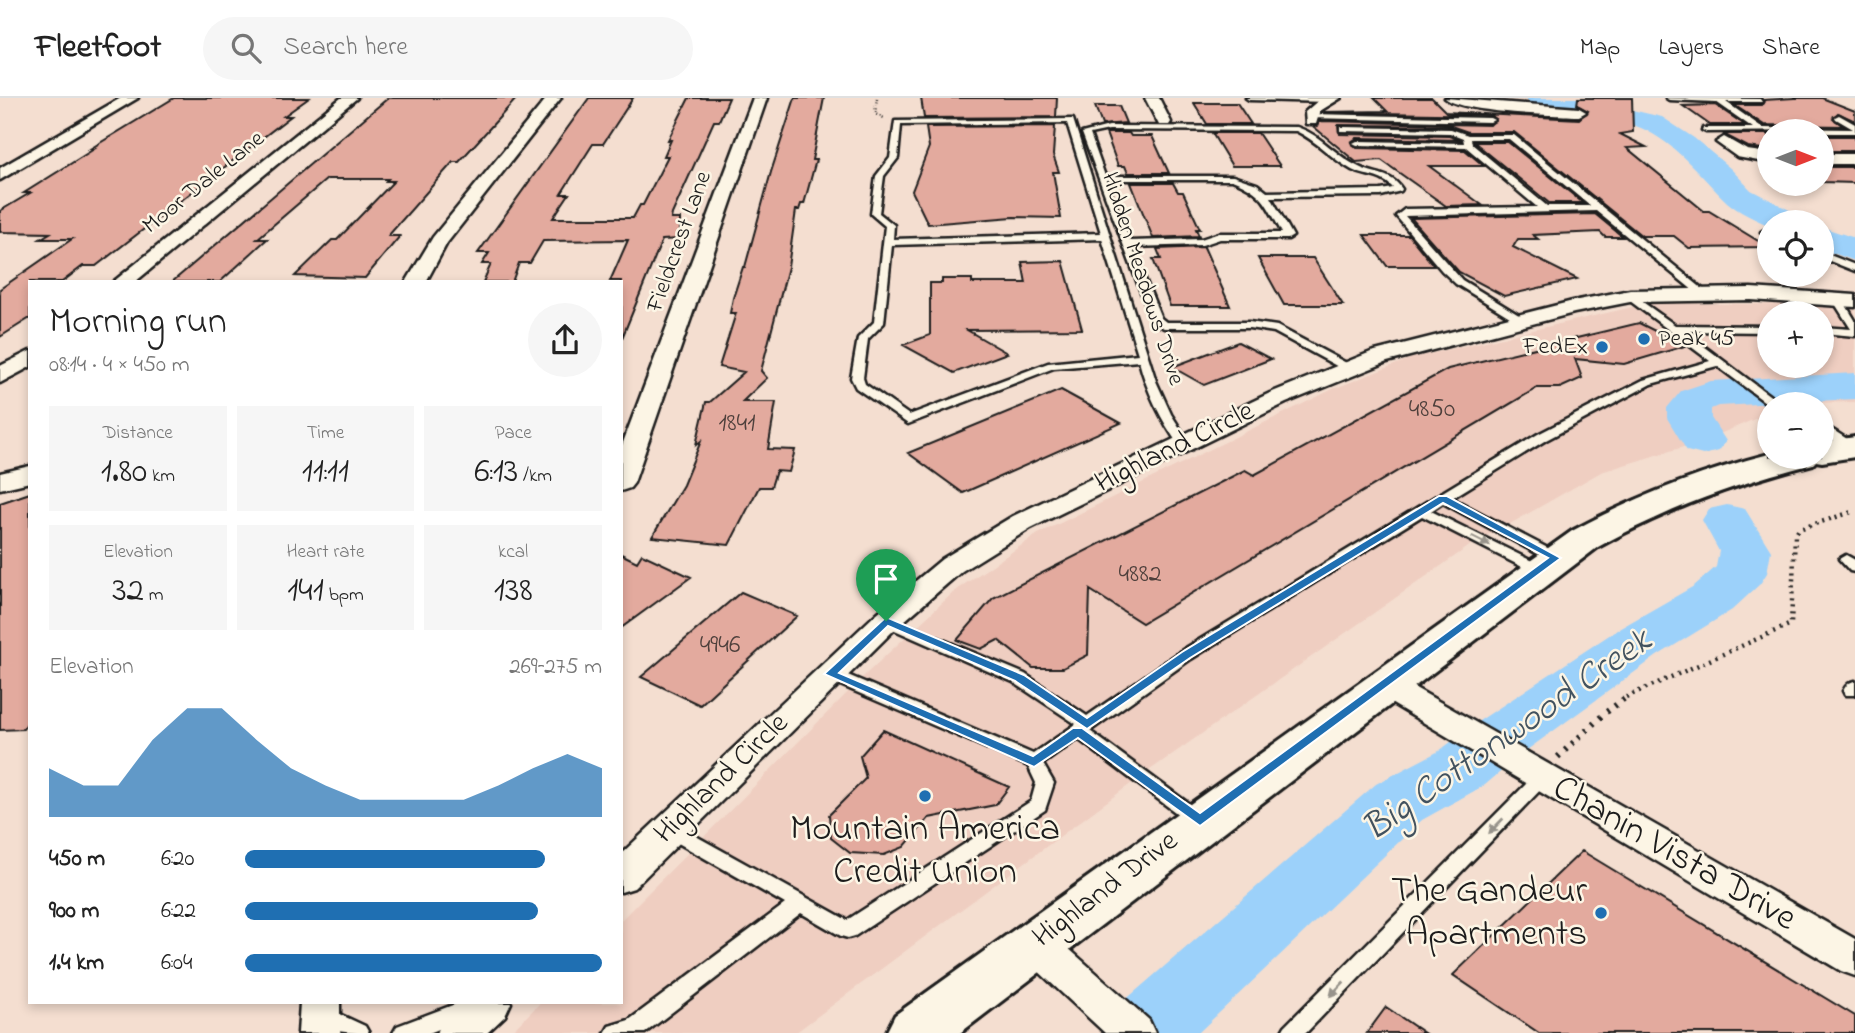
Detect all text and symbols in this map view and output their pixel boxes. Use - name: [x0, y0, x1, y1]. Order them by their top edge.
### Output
- search box: [203, 17, 693, 80]
- text: Fleetfoot: [35, 24, 161, 72]
- icon: search: [227, 29, 265, 67]
- text: Search here: [283, 29, 408, 67]
- text: Map: [1580, 31, 1620, 66]
- text: Layers: [1658, 31, 1724, 66]
- text: Share: [1762, 31, 1820, 66]
- north arrow: [1757, 119, 1834, 196]
- map controls: [1757, 119, 1834, 469]
- street label: Moor Dale Lane: [135, 122, 273, 243]
- street label: Fieldcrest Lane: [638, 166, 722, 318]
- street label: Hidden Meadows Drive: [1091, 168, 1193, 390]
- button: locate: [1757, 210, 1834, 287]
- text: Morning run: [49, 295, 227, 351]
- button: +: [1757, 301, 1834, 378]
- button: share: [528, 303, 602, 377]
- place label: Peak 45: [1658, 322, 1735, 357]
- place label: FedEx: [1522, 330, 1588, 365]
- marker: Peak 45: [1636, 331, 1652, 347]
- marker: FedEx: [1594, 339, 1610, 355]
- text: 08:14 · 4 × 450 m: [49, 349, 190, 382]
- street label: Highland Circle: [1088, 390, 1263, 506]
- house number: 4850: [1409, 391, 1455, 429]
- button: −: [1757, 392, 1834, 469]
- house number: 1841: [719, 405, 756, 443]
- text: Distance: [103, 420, 173, 447]
- text: Time: [307, 420, 344, 447]
- text: Pace: [495, 420, 532, 447]
- text: 1.80: [101, 447, 147, 498]
- text: 11:11: [302, 447, 349, 498]
- text: 6:13: [474, 447, 518, 498]
- text: km: [147, 463, 175, 490]
- text: /km: [518, 463, 552, 490]
- one-way arrow: [1471, 536, 1491, 547]
- text: Elevation: [103, 539, 173, 566]
- text: Heart rate: [287, 539, 364, 566]
- text: kcal: [498, 539, 528, 566]
- pin: [856, 549, 916, 621]
- house number: 4882: [1118, 556, 1162, 594]
- icon: arrive: [867, 560, 905, 598]
- text: 32: [112, 566, 144, 617]
- text: 141: [287, 566, 324, 617]
- text: 138: [494, 566, 533, 617]
- text: m: [144, 582, 164, 609]
- text: bpm: [324, 582, 364, 609]
- water label: Big Cottonwood Creek: [1352, 614, 1665, 857]
- house number: 4946: [700, 627, 740, 665]
- text: Elevation: [49, 651, 134, 684]
- text: 269–275 m: [509, 651, 602, 684]
- street label: Highland Circle: [645, 703, 800, 855]
- street label: Chanin Vista Drive: [1542, 762, 1806, 946]
- marker: Mountain America Credit Union: [917, 788, 933, 804]
- place label: Mountain America Credit Union: [790, 803, 1060, 900]
- one-way arrow: [1488, 817, 1504, 834]
- street label: Highland Drive: [1024, 820, 1189, 959]
- text: 450 m: [49, 843, 105, 876]
- text: 6:20: [161, 843, 194, 876]
- place label: The Gandeur Apartments: [1391, 865, 1588, 962]
- text: 900 m: [49, 895, 99, 928]
- text: 6:22: [161, 895, 196, 928]
- marker: The Gandeur Apartments: [1593, 905, 1609, 921]
- text: 1.4 km: [49, 947, 104, 980]
- text: 6:04: [161, 947, 193, 980]
- one-way arrow: [1329, 981, 1345, 997]

